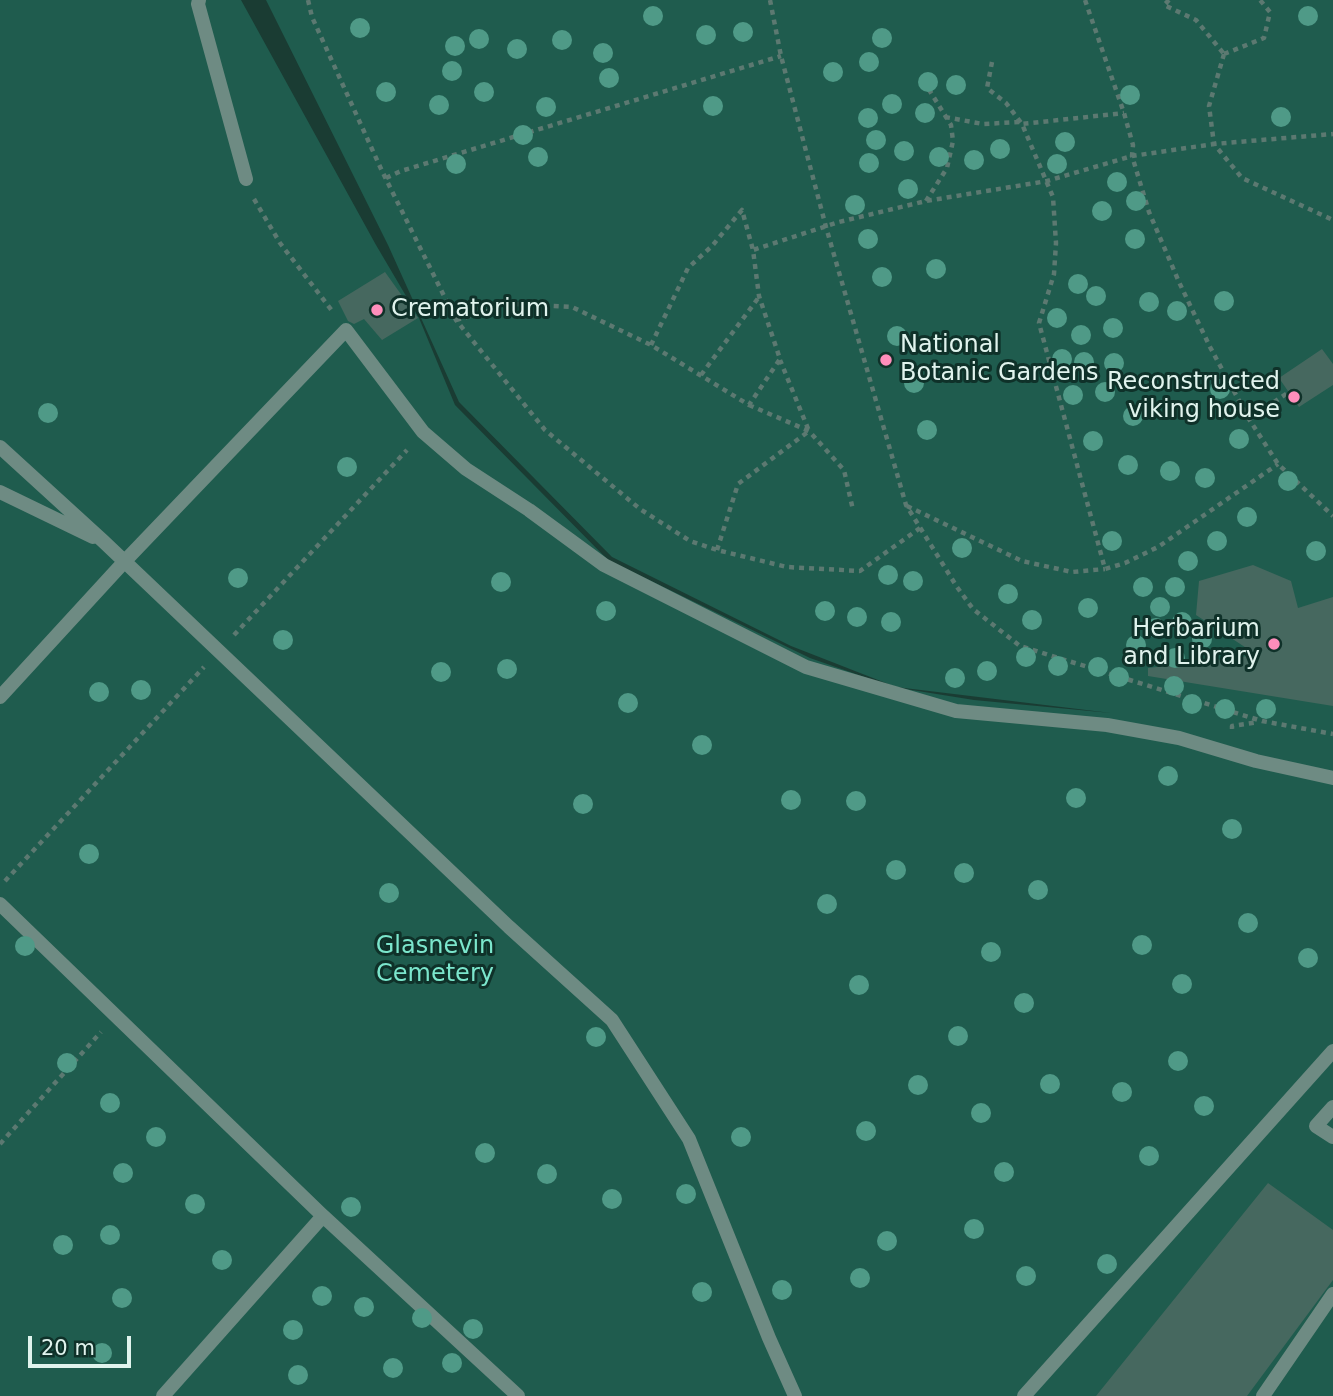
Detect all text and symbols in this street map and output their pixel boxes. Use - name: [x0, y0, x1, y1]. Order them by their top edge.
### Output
- place label: Crematorium: [391, 296, 549, 324]
- marker: Crematorium: [369, 302, 385, 318]
- place label: National Botanic Gardens: [900, 332, 1098, 388]
- marker: National Botanic Gardens: [878, 352, 894, 368]
- place label: Reconstructed viking house: [1107, 369, 1280, 425]
- marker: Reconstructed viking house: [1286, 389, 1302, 405]
- place label: Herbarium and Library: [1123, 616, 1260, 672]
- marker: Herbarium and Library: [1266, 636, 1282, 652]
- park label: Glasnevin Cemetery: [376, 933, 494, 989]
- scale bar: [32, 1322, 135, 1366]
- text: 20 m: [41, 1336, 95, 1360]

